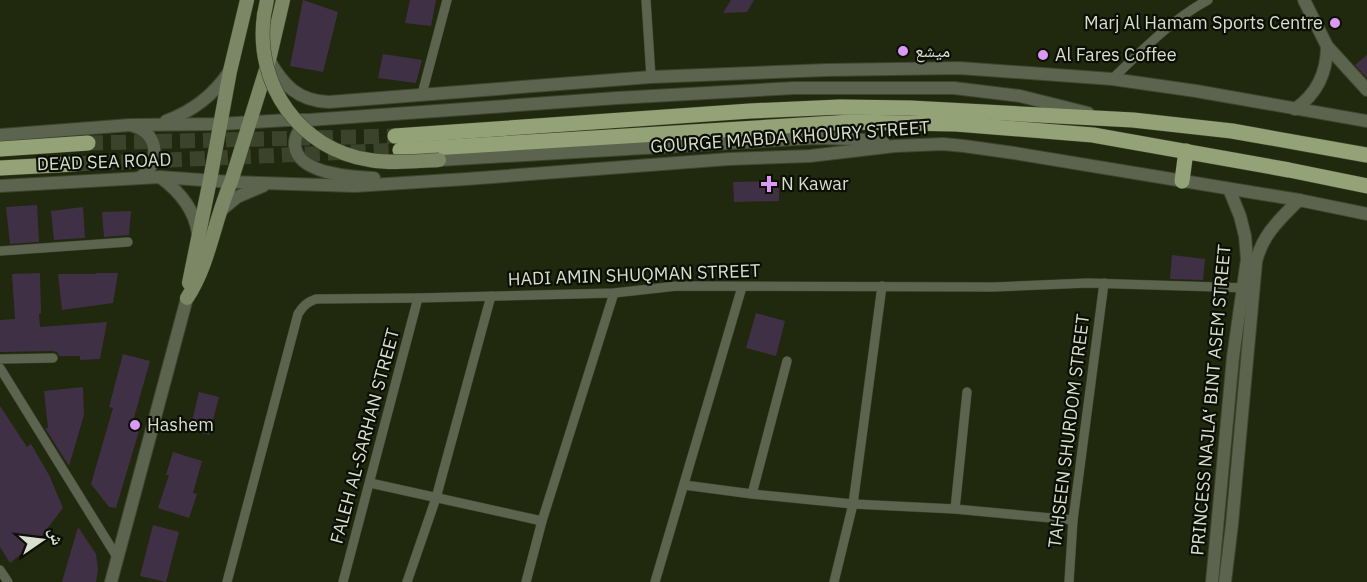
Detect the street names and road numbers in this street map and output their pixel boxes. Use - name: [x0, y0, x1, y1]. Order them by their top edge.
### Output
- street label: GOURGE MABDA KHOURY STREET: [650, 115, 930, 158]
- street label: DEAD SEA ROAD: [36, 148, 172, 175]
- street label: PRINCESS NAJLA‘ BINT ASEM STREET: [1185, 243, 1236, 557]
- street label: HADI AMIN SHUQMAN STREET: [507, 259, 761, 290]
- street label: TAHSEEN SHURDOM STREET: [1043, 313, 1094, 549]
- street label: FALEH AL-SARHAN STREET: [325, 326, 404, 546]

